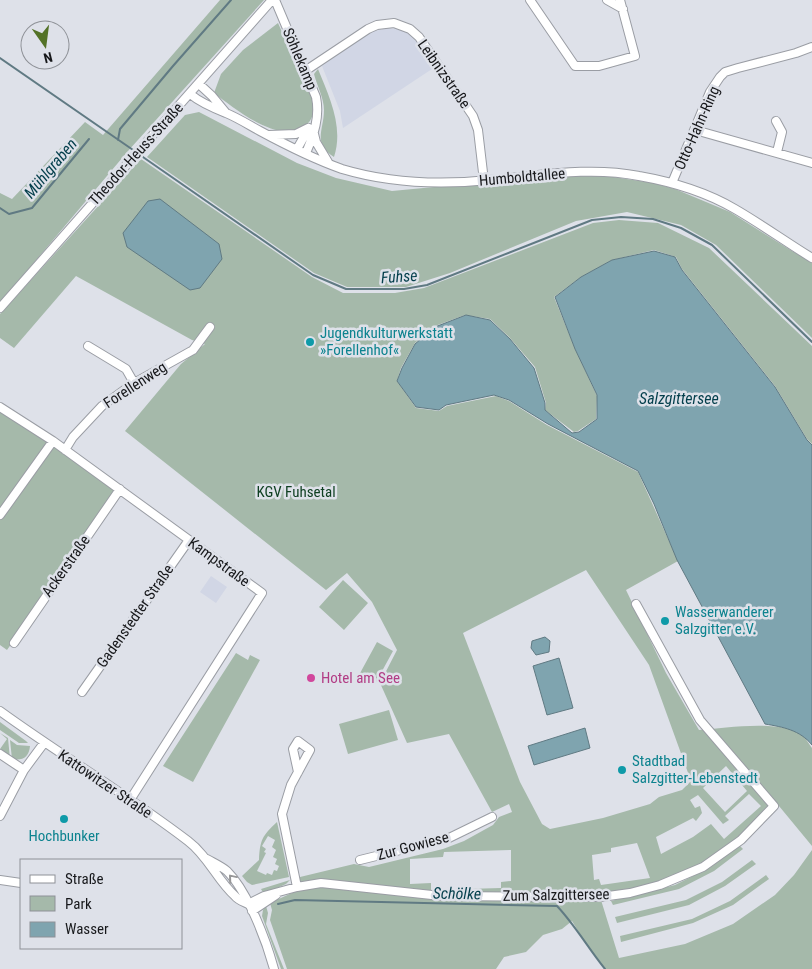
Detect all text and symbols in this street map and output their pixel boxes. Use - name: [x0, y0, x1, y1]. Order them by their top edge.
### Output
- north arrow: [20, 20, 70, 70]
- street label: Söhlekamp: [279, 25, 321, 93]
- street label: Leibnizstraße: [414, 36, 474, 112]
- text: N: [42, 49, 54, 66]
- street label: Otto-Hahn-Ring: [671, 83, 723, 173]
- street label: Theodor-Heuss-Straße: [85, 99, 187, 209]
- water label: Mühlgraben: [20, 135, 81, 202]
- street label: Humboldtallee: [478, 164, 566, 190]
- water label: Fuhse: [380, 266, 418, 287]
- place label: Jugendkulturwerkstatt »Forellenhof«: [320, 324, 453, 359]
- marker: Jugendkulturwerkstatt »Forellenhof«: [304, 336, 316, 348]
- street label: Forellenweg: [100, 358, 170, 412]
- water label: Salzgittersee: [639, 389, 719, 408]
- park label: KGV Fuhsetal: [256, 483, 336, 501]
- street label: Ackerstraße: [38, 532, 94, 600]
- street label: Kampstraße: [185, 534, 253, 590]
- street label: Gadenstedter Straße: [93, 561, 177, 671]
- place label: Wasserwanderer Salzgitter e.V.: [675, 603, 774, 638]
- marker: Wasserwanderer Salzgitter e.V.: [659, 615, 671, 627]
- place label: Hotel am See: [321, 669, 400, 687]
- marker: Hotel am See: [305, 672, 317, 684]
- street label: Kattowitzer Straße: [55, 746, 155, 822]
- place label: Stadtbad Salzgitter-Lebenstedt: [632, 752, 758, 787]
- marker: Stadtbad Salzgitter-Lebenstedt: [616, 764, 628, 776]
- marker: Hochbunker: [58, 813, 70, 825]
- place label: Hochbunker: [28, 827, 100, 845]
- street label: Zur Gowiese: [375, 828, 451, 864]
- legend: [20, 859, 182, 949]
- text: Straße: [65, 870, 104, 888]
- one-way arrow: [229, 874, 238, 883]
- water label: Schölke: [433, 884, 481, 903]
- street label: Zum Salzgittersee: [502, 885, 610, 905]
- text: Park: [65, 895, 92, 913]
- text: Wasser: [65, 920, 109, 938]

